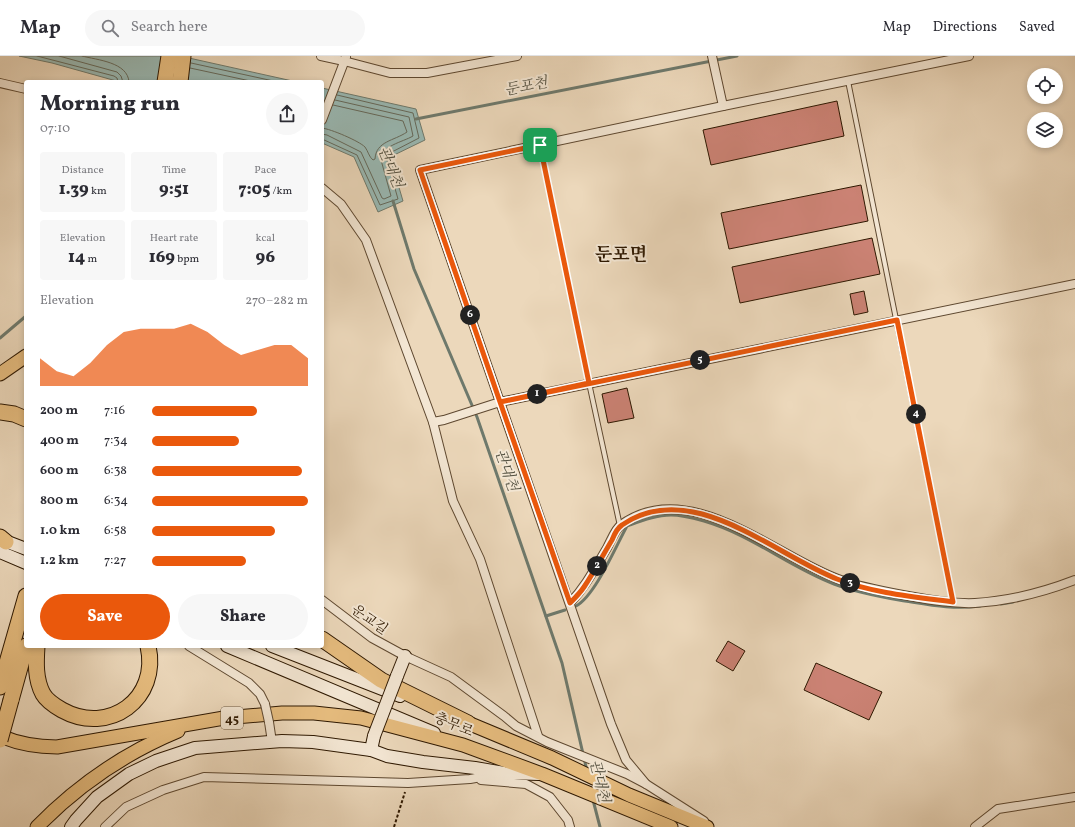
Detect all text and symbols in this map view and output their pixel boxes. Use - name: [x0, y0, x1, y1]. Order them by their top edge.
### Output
- search box: [85, 10, 365, 46]
- text: Map: [20, 15, 61, 41]
- icon: search: [99, 17, 121, 39]
- text: Search here: [131, 17, 208, 38]
- text: Map: [883, 18, 911, 37]
- text: Directions: [933, 18, 997, 37]
- text: Saved: [1019, 18, 1055, 37]
- map controls: [1027, 68, 1063, 148]
- button: locate: [1027, 68, 1063, 104]
- water label: 둔포천: [503, 73, 551, 102]
- text: Morning run: [40, 89, 180, 120]
- button: share: [266, 93, 308, 135]
- button: layers: [1027, 112, 1063, 148]
- text: 07:10: [40, 120, 70, 138]
- pin: [523, 128, 557, 162]
- icon: arrive: [529, 134, 551, 156]
- water label: 관대천: [372, 143, 408, 193]
- text: Distance: [62, 163, 104, 178]
- text: Time: [162, 163, 186, 178]
- text: Pace: [254, 163, 276, 178]
- text: 1.39: [59, 178, 89, 201]
- text: 9:51: [159, 178, 189, 201]
- text: 7:05: [238, 178, 270, 201]
- text: km: [89, 184, 107, 199]
- text: /km: [270, 184, 292, 199]
- text: Elevation: [60, 231, 106, 246]
- text: Heart rate: [150, 231, 198, 246]
- text: kcal: [256, 231, 275, 246]
- district label: 둔포면: [595, 243, 647, 268]
- text: 14: [68, 246, 85, 269]
- text: 169: [149, 246, 175, 269]
- text: 96: [256, 246, 275, 269]
- text: m: [85, 252, 97, 267]
- text: bpm: [175, 252, 199, 267]
- text: Elevation: [40, 292, 94, 310]
- text: 270–282 m: [245, 292, 308, 310]
- pin: 6: [460, 305, 480, 325]
- text: 6: [467, 307, 473, 322]
- pin: 5: [690, 350, 710, 370]
- text: 5: [697, 352, 703, 367]
- pin: 1: [527, 384, 547, 404]
- text: 1: [535, 386, 539, 401]
- text: 200 m: [40, 402, 78, 420]
- text: 7:16: [104, 402, 125, 420]
- pin: 4: [906, 404, 926, 424]
- text: 4: [913, 406, 919, 421]
- text: 400 m: [40, 432, 79, 450]
- text: 7:34: [104, 432, 128, 450]
- water label: 관대천: [489, 447, 523, 496]
- text: 600 m: [40, 462, 78, 480]
- text: 6:38: [104, 462, 127, 480]
- text: 800 m: [40, 492, 78, 510]
- text: 6:34: [104, 492, 128, 510]
- text: 1.0 km: [40, 522, 80, 540]
- text: 6:58: [104, 522, 127, 540]
- text: 1.2 km: [40, 552, 79, 570]
- text: 7:27: [104, 552, 126, 570]
- pin: 2: [587, 556, 607, 576]
- text: 2: [594, 558, 600, 573]
- pin: 3: [840, 573, 860, 593]
- text: 3: [847, 575, 853, 590]
- button: Save: [40, 594, 170, 640]
- button: Share: [178, 594, 308, 640]
- street label: 운교길: [347, 601, 391, 640]
- road number: 45: [221, 707, 243, 729]
- street label: 충무로: [431, 709, 476, 742]
- water label: 관대천: [583, 758, 614, 806]

